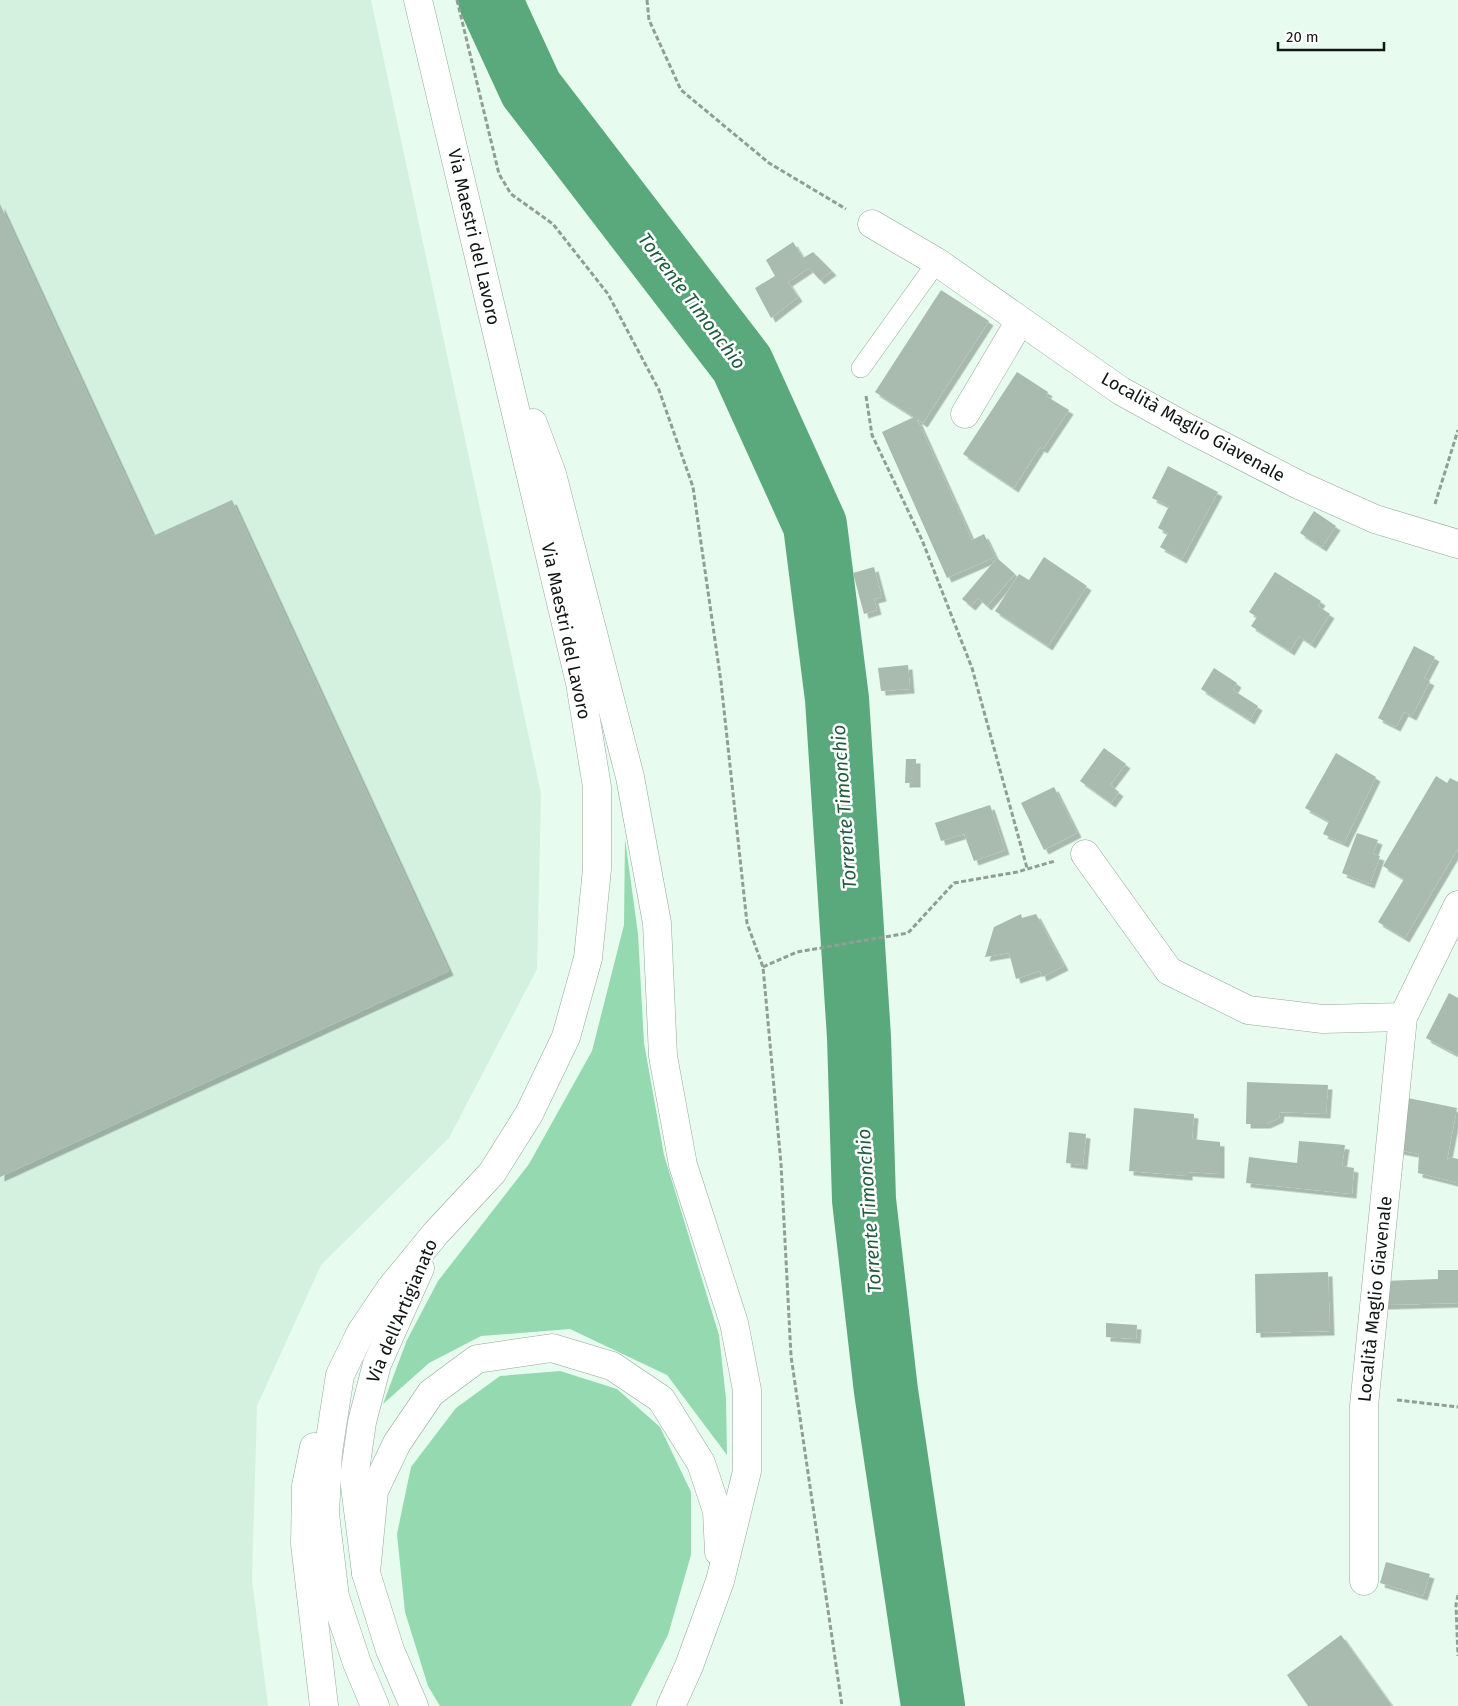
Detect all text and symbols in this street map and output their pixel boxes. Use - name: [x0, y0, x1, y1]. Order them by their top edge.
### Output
- scale bar: [1278, 20, 1384, 52]
- text: 20 m: [1286, 28, 1319, 46]
- street label: Via Maestri del Lavoro: [443, 147, 505, 327]
- water label: Torrente Timonchio: [633, 228, 751, 374]
- street label: Località Maglio Giavenale: [1097, 367, 1289, 487]
- street label: Via Maestri del Lavoro: [537, 541, 595, 721]
- water label: Torrente Timonchio: [827, 724, 861, 890]
- water label: Torrente Timonchio: [852, 1128, 886, 1294]
- street label: Località Maglio Giavenale: [1353, 1195, 1397, 1403]
- street label: Via dell'Artigianato: [362, 1236, 442, 1386]

